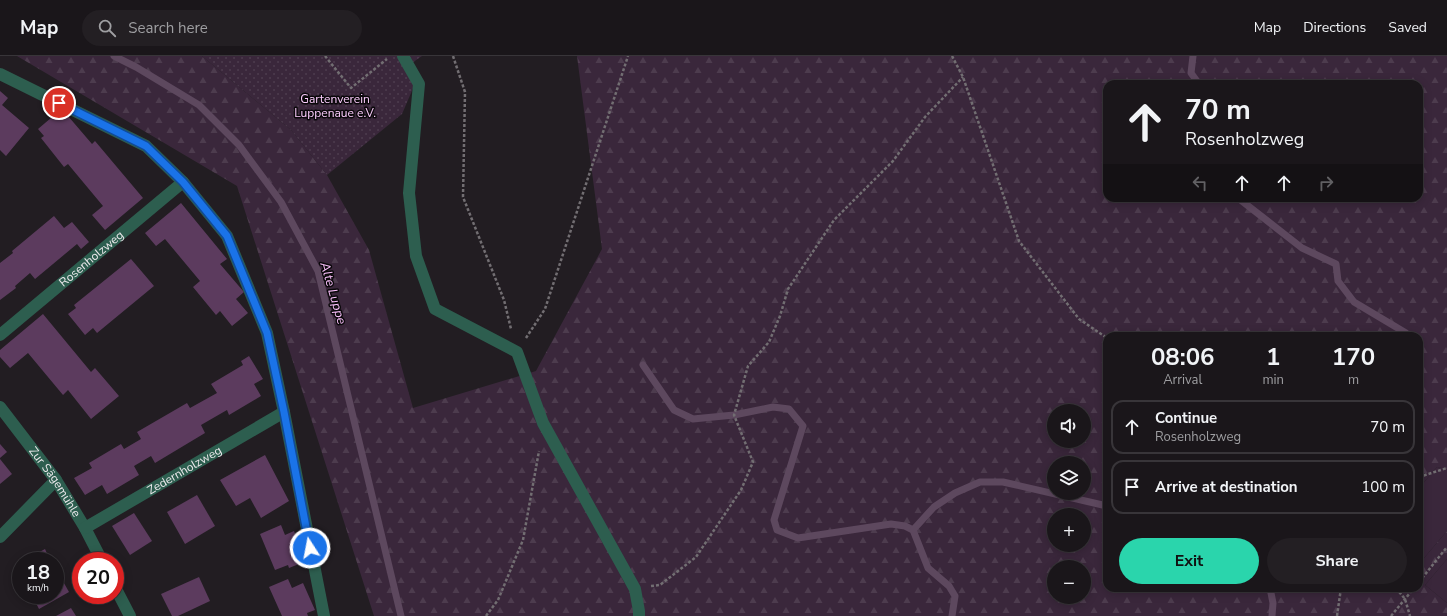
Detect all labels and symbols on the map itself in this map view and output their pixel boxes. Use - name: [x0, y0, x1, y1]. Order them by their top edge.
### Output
- pin: [42, 86, 76, 120]
- park label: Gartenverein Luppenaue e.V.: [294, 91, 376, 121]
- street label: Rosenholzweg: [56, 227, 127, 290]
- water label: Alte Luppe: [315, 259, 351, 327]
- street label: Zedernholzweg: [144, 442, 225, 498]
- street label: Zur Sägemühle: [25, 443, 85, 520]
- position arrow: [289, 527, 331, 569]
- speed limit sign: 20: [72, 552, 124, 604]

